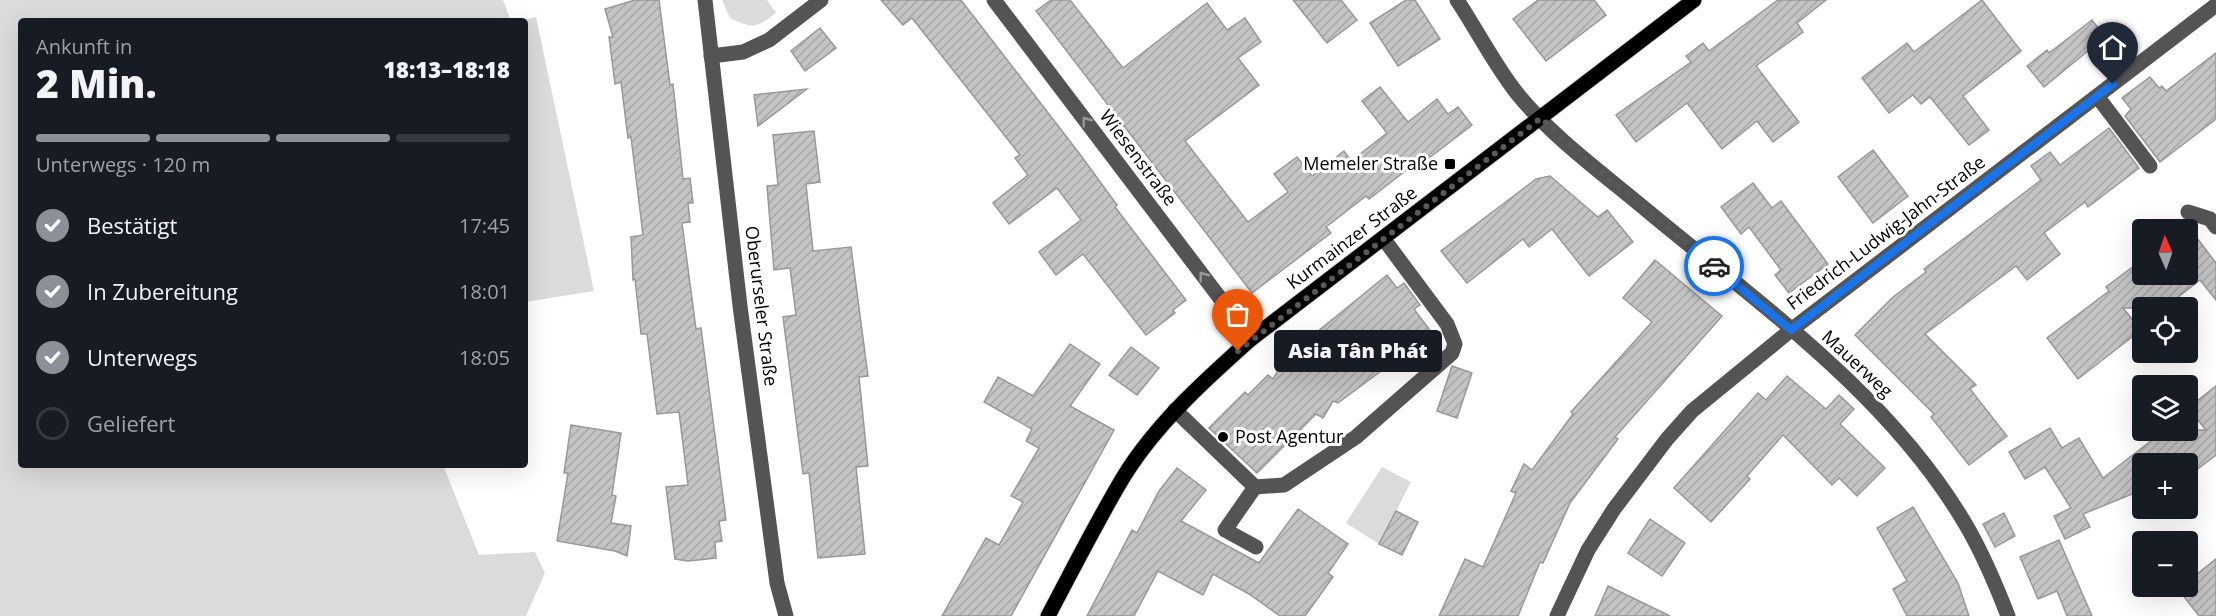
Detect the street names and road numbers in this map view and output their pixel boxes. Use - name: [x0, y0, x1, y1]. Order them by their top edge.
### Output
- street label: Wiesenstraße: [1095, 104, 1183, 210]
- street label: Friedrich-Ludwig-Jahn-Straße: [1781, 150, 1990, 315]
- street label: Kurmainzer Straße: [1281, 180, 1421, 294]
- street label: Oberurseler Straße: [740, 224, 784, 387]
- street label: Mauerweg: [1817, 324, 1898, 402]

